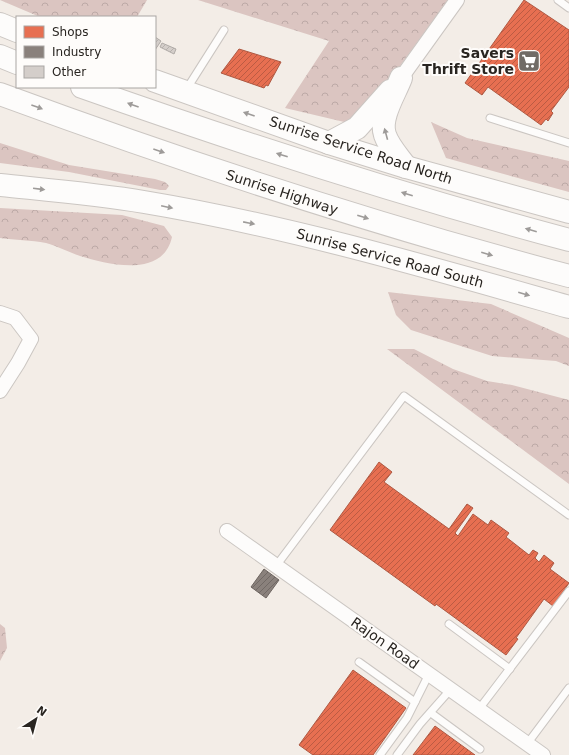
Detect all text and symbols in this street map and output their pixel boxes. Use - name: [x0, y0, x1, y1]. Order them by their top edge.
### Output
- legend: [16, 16, 156, 88]
- text: Shops: [52, 25, 88, 39]
- text: Industry: [52, 45, 101, 59]
- place label: Savers Thrift Store: [422, 45, 514, 77]
- supermarket icon: Savers Thrift Store: [516, 48, 542, 74]
- text: Other: [52, 65, 86, 79]
- one-way arrow: [126, 101, 138, 107]
- one-way arrow: [31, 105, 43, 111]
- one-way arrow: [243, 111, 255, 117]
- street label: Sunrise Service Road North: [267, 113, 455, 187]
- one-way arrow: [383, 128, 389, 140]
- one-way arrow: [153, 148, 165, 154]
- one-way arrow: [276, 152, 288, 158]
- street label: Sunrise Highway: [224, 166, 340, 218]
- one-way arrow: [33, 186, 45, 192]
- one-way arrow: [400, 191, 412, 197]
- one-way arrow: [161, 204, 174, 210]
- one-way arrow: [357, 214, 369, 220]
- one-way arrow: [243, 220, 255, 226]
- street label: Sunrise Service Road South: [295, 225, 485, 291]
- one-way arrow: [525, 227, 537, 233]
- one-way arrow: [481, 251, 493, 257]
- one-way arrow: [518, 291, 530, 297]
- street label: Rajon Road: [348, 614, 422, 672]
- north arrow: [16, 699, 56, 739]
- text: N: [34, 703, 49, 719]

